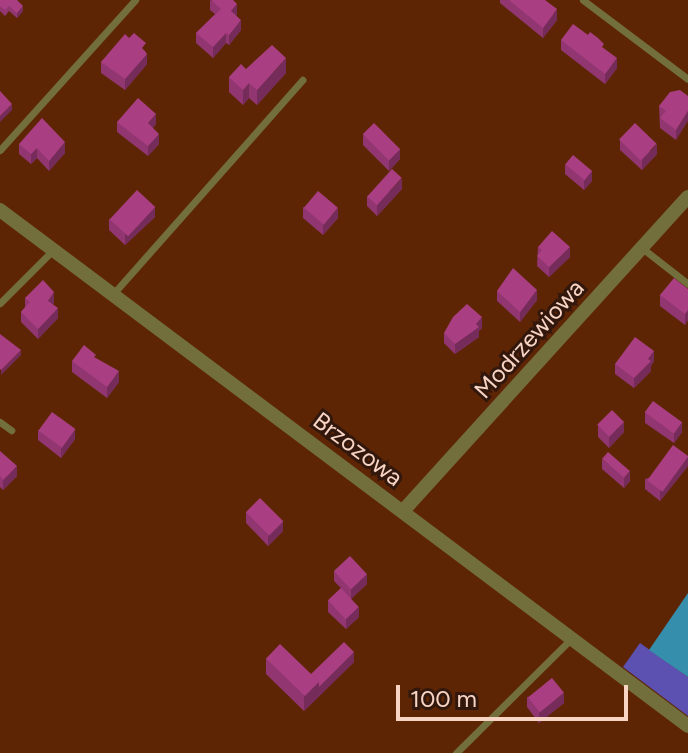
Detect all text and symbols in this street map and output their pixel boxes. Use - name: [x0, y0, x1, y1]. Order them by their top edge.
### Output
- street label: Modrzewiowa: [468, 274, 590, 404]
- street label: Brzozowa: [308, 406, 408, 492]
- scale bar: [400, 669, 632, 719]
- text: 100 m: [410, 684, 477, 713]

